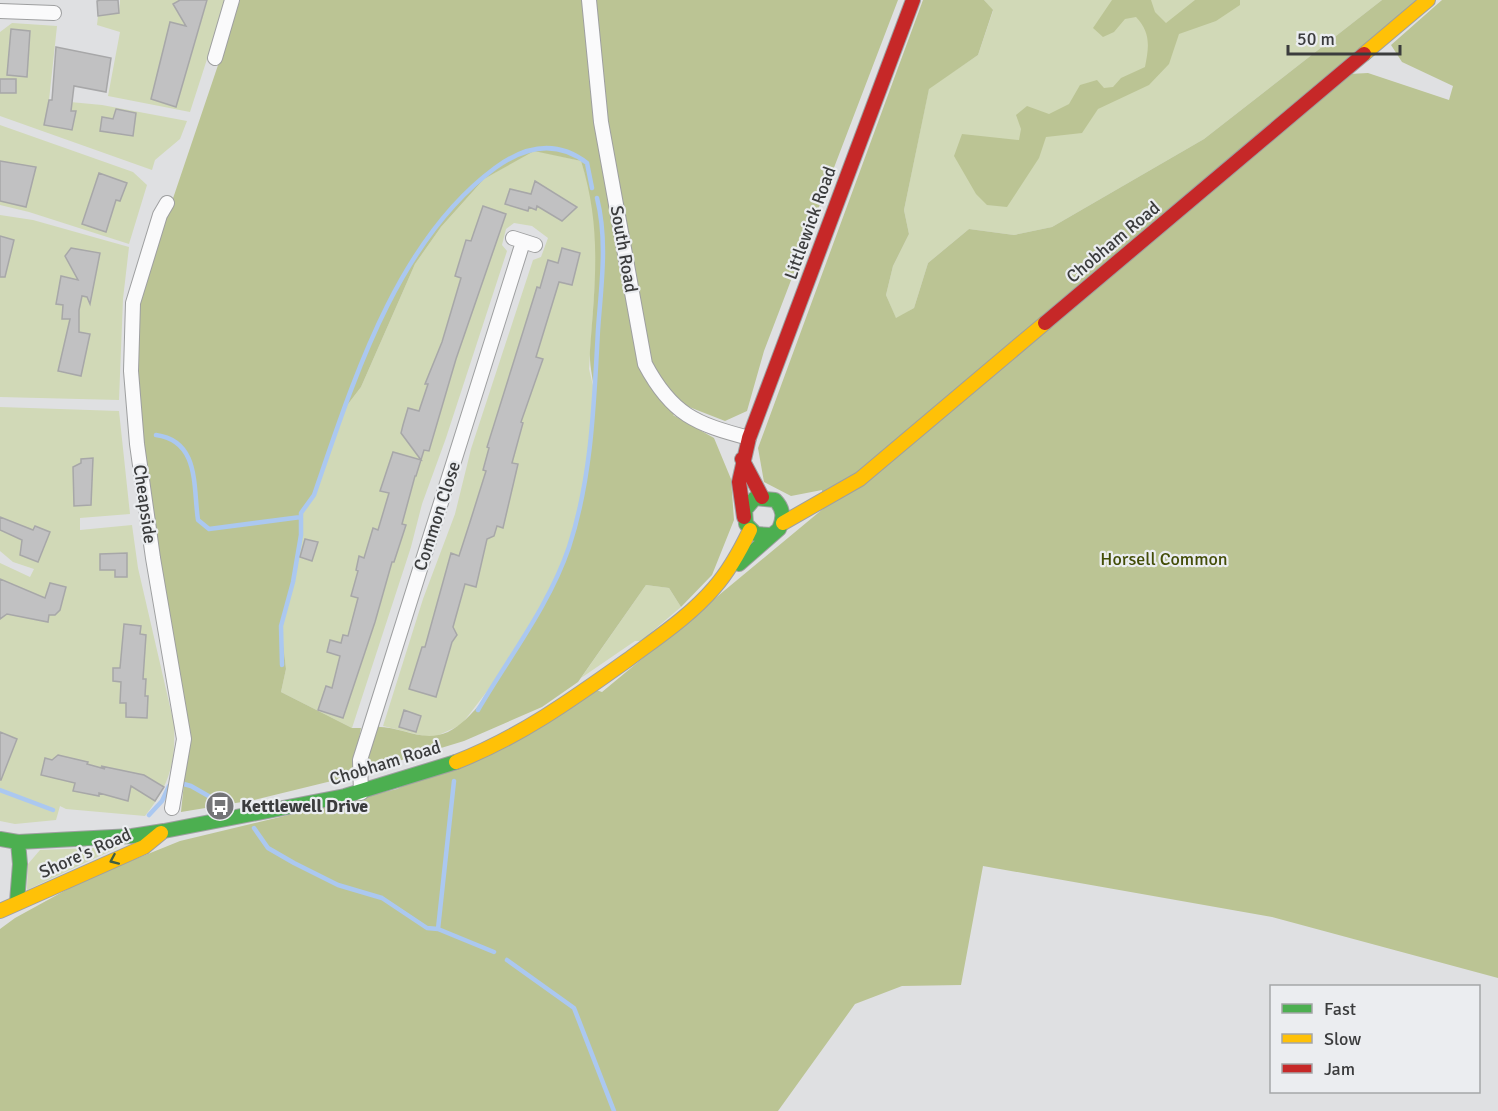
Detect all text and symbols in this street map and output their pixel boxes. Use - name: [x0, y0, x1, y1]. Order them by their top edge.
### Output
- scale bar: [1288, 18, 1400, 56]
- text: 50 m: [1297, 28, 1335, 50]
- street label: Littlewick Road: [779, 164, 841, 282]
- street label: Chobham Road: [1062, 197, 1164, 287]
- street label: South Road: [606, 204, 642, 294]
- street label: Common Close: [409, 458, 465, 574]
- street label: Cheapside: [129, 463, 161, 545]
- park label: Horsell Common: [1100, 548, 1228, 570]
- street label: Chobham Road: [327, 736, 443, 790]
- bus stop icon: Kettlewell Drive: [204, 790, 236, 822]
- place label: Kettlewell Drive: [241, 795, 368, 817]
- street label: Shore's Road: [36, 823, 134, 883]
- one-way arrow: [109, 853, 120, 865]
- legend: [1270, 985, 1480, 1093]
- text: Fast: [1324, 998, 1356, 1020]
- text: Slow: [1324, 1028, 1361, 1050]
- text: Jam: [1324, 1058, 1355, 1080]

